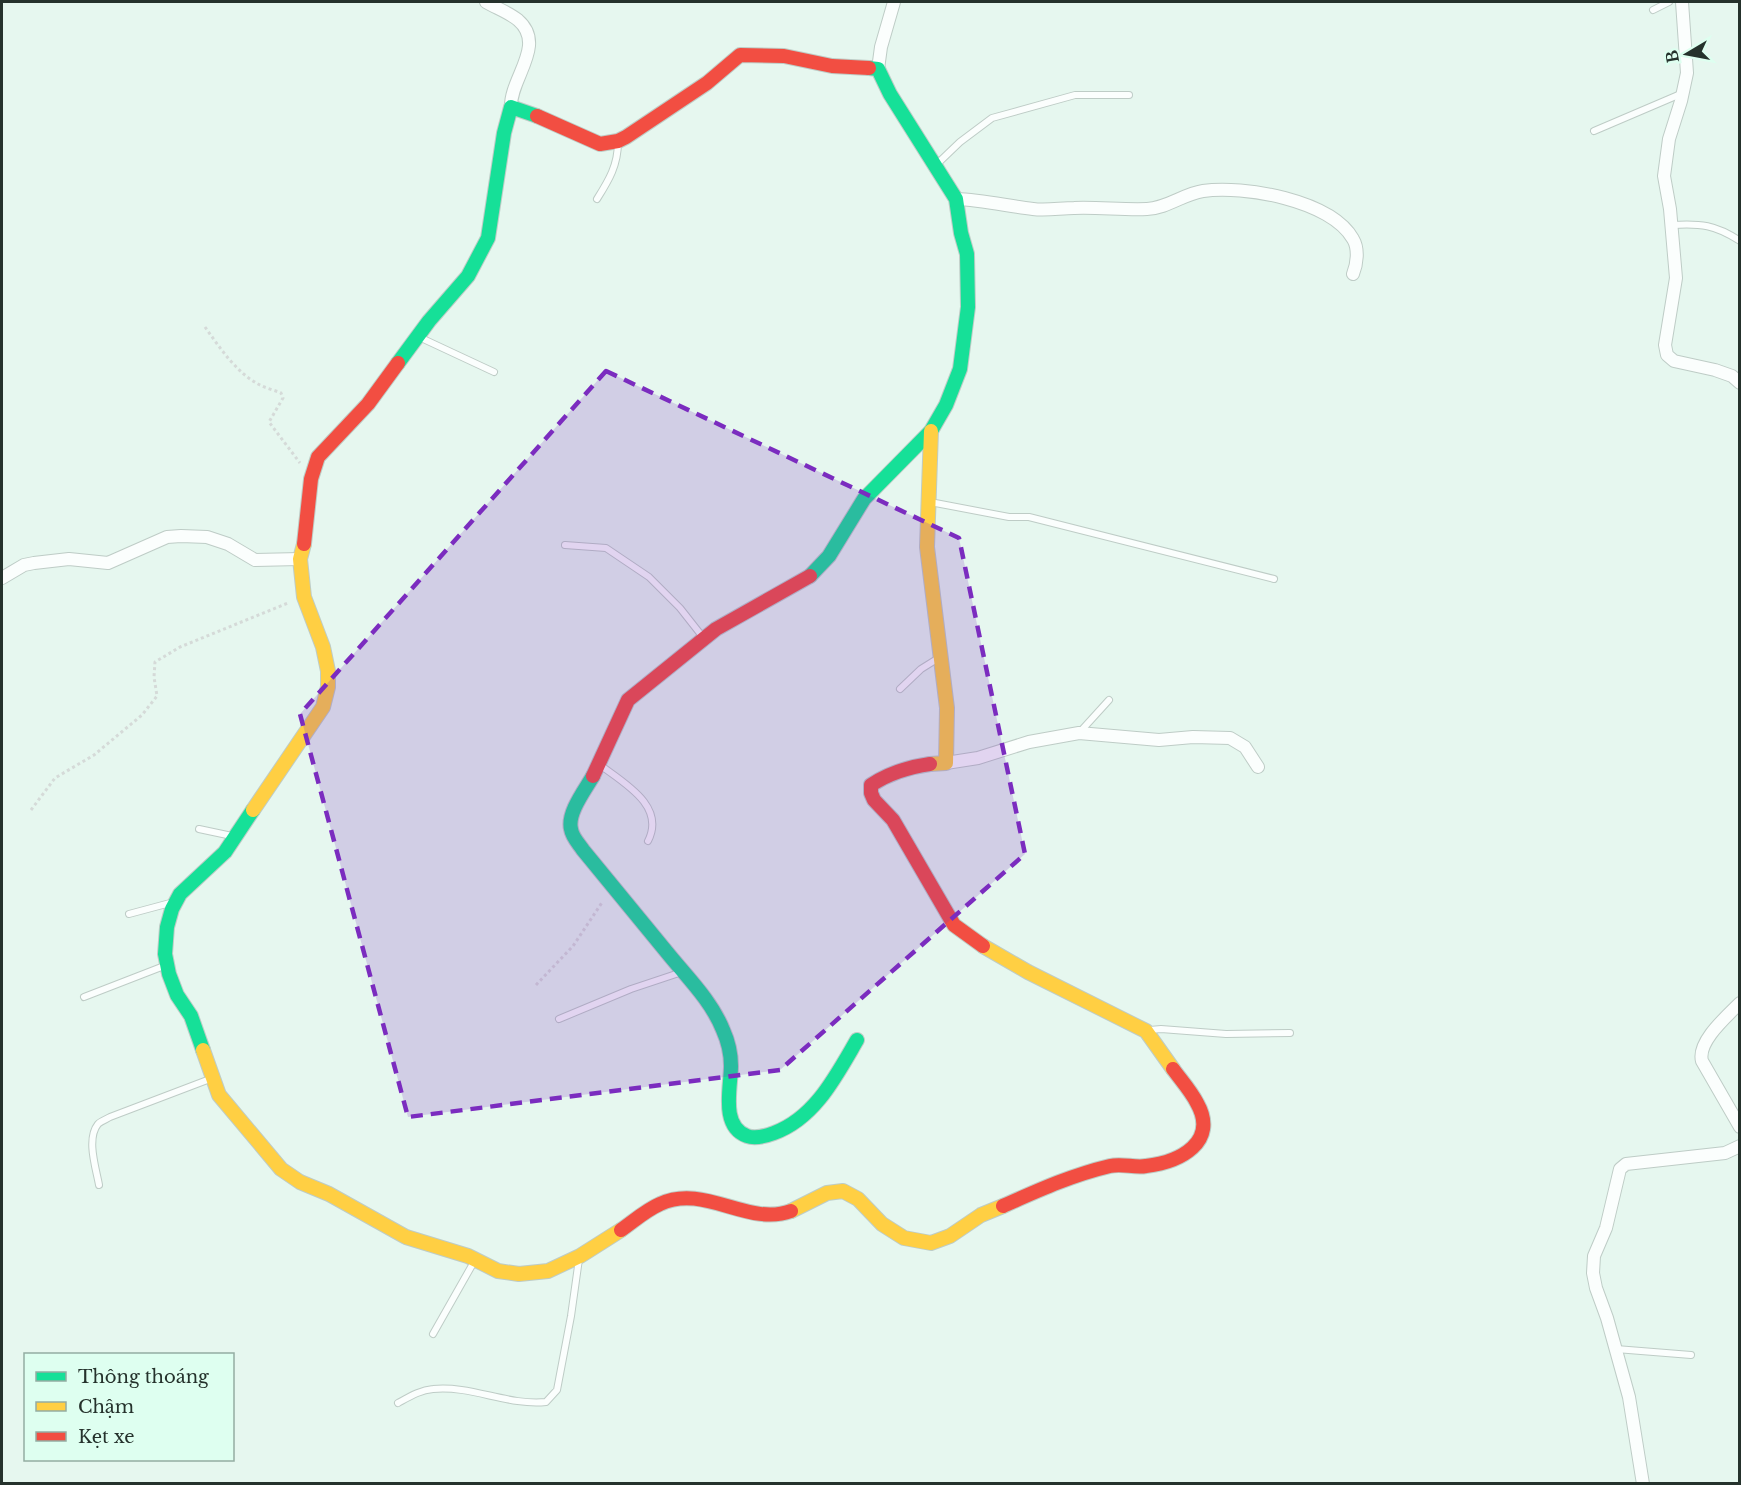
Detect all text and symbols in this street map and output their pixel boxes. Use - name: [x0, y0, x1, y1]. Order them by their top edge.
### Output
- north arrow: [1657, 24, 1717, 84]
- text: B: [1661, 48, 1683, 65]
- legend: [24, 1353, 234, 1461]
- text: Thông thoáng: [78, 1366, 209, 1388]
- text: Chậm: [78, 1396, 134, 1418]
- text: Kẹt xe: [78, 1426, 135, 1448]

